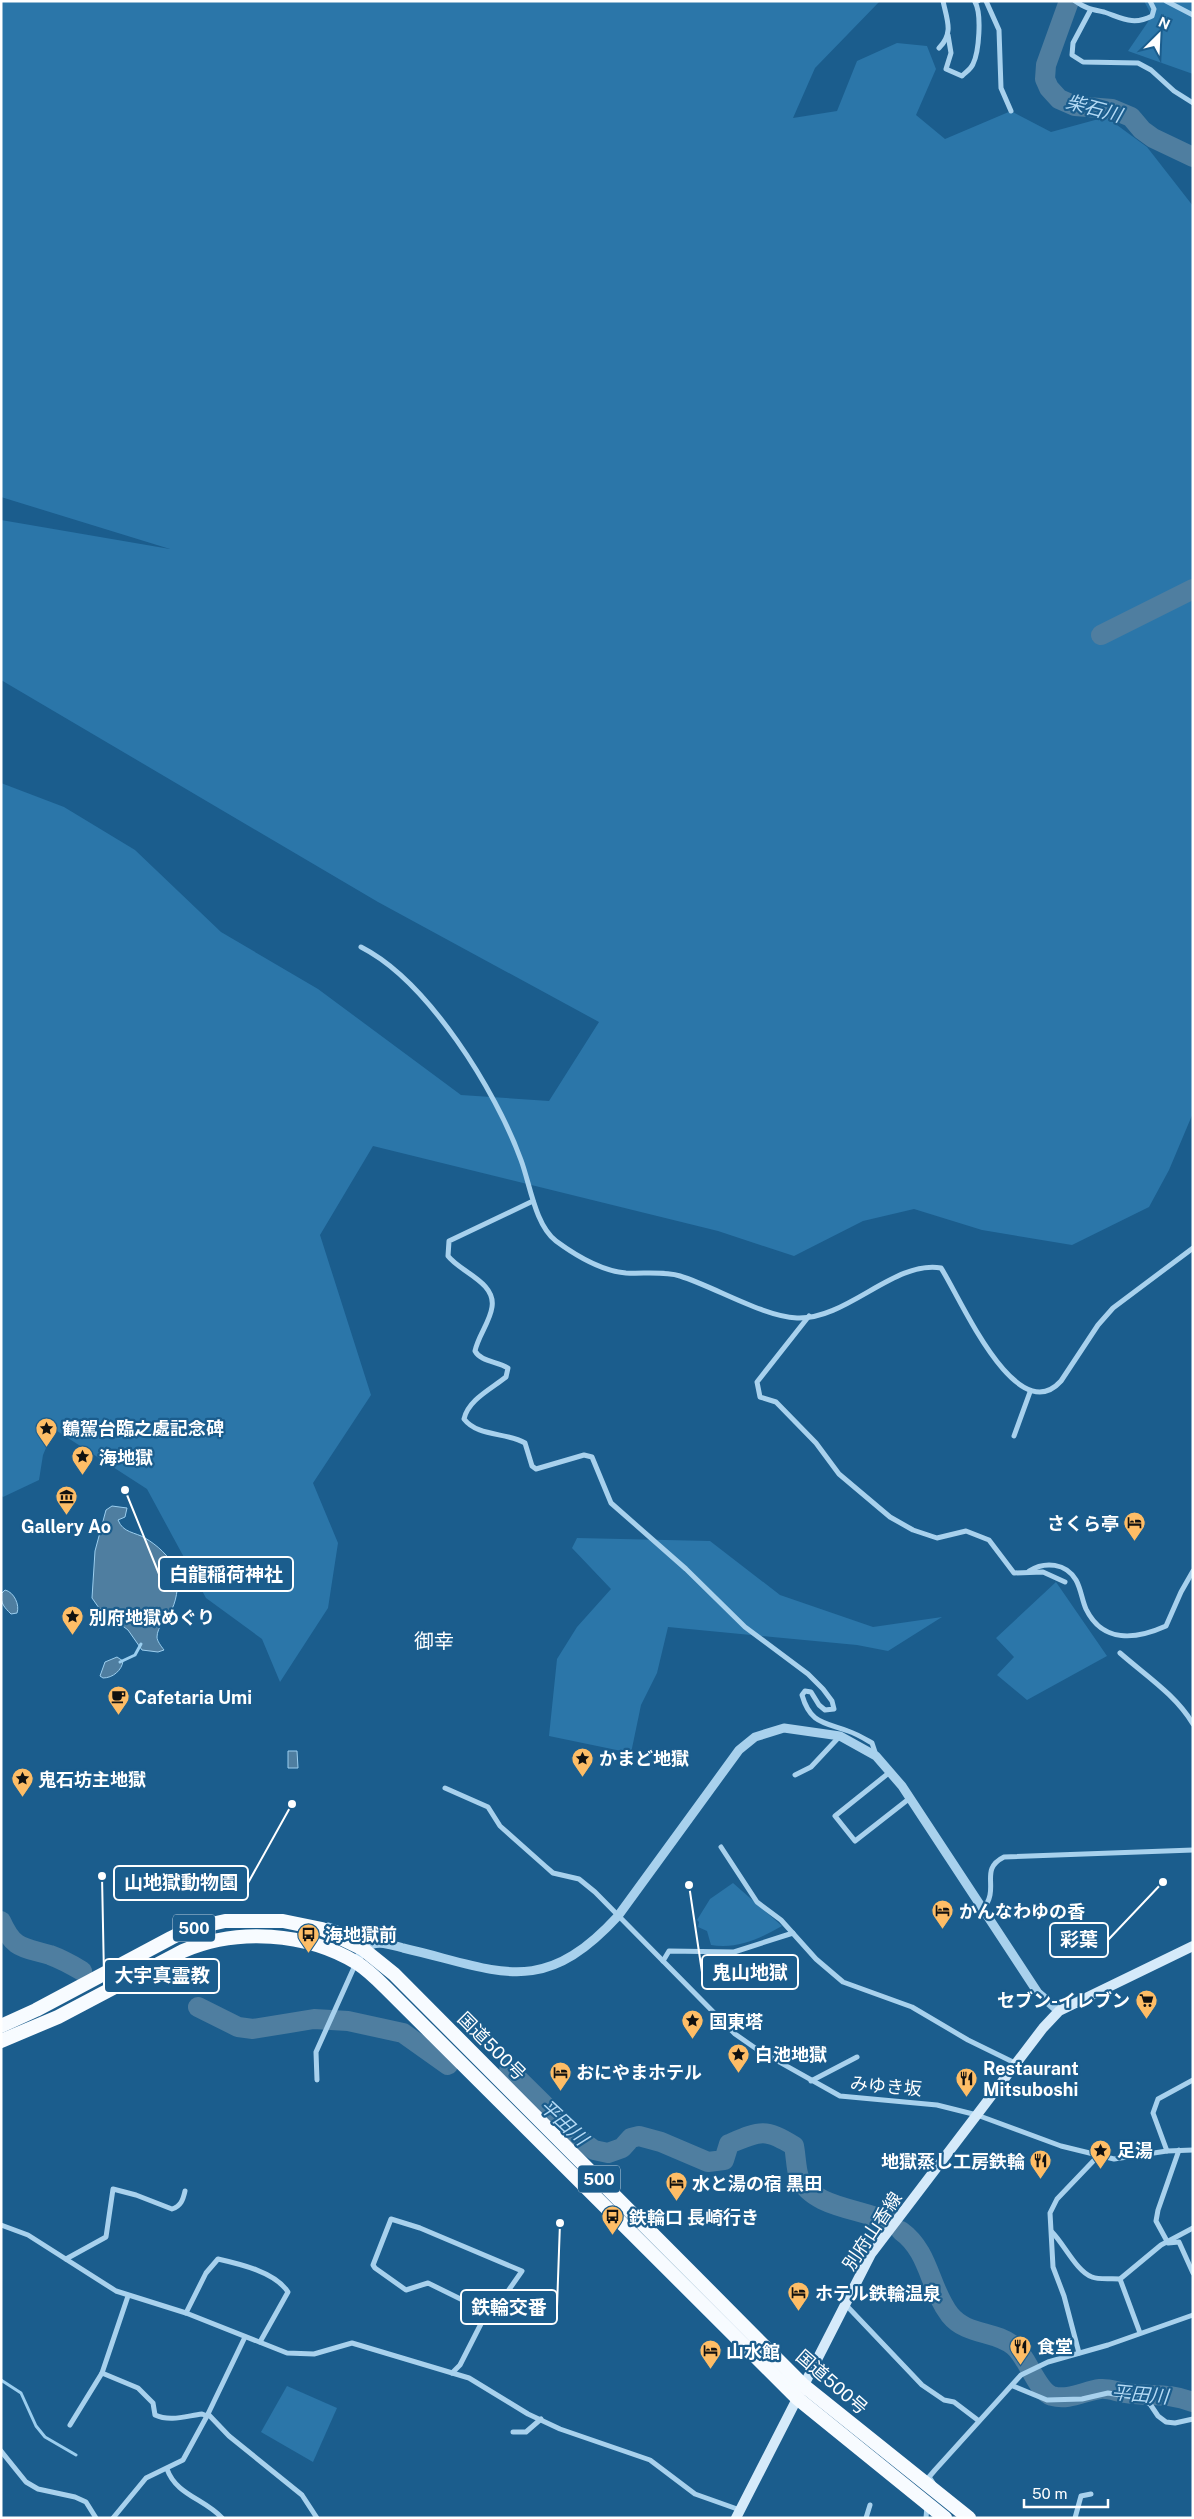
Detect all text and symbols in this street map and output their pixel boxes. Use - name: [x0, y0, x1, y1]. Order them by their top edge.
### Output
- north arrow: [1134, 10, 1184, 60]
- text: N: [1156, 14, 1173, 33]
- water label: 柴石川: [1064, 90, 1126, 127]
- place icon: 鶴駕台臨之處記念碑: [34, 1416, 58, 1447]
- place label: 鶴駕台臨之處記念碑: [62, 1418, 224, 1439]
- place icon: 海地獄: [71, 1445, 95, 1476]
- place label: 海地獄: [99, 1447, 153, 1468]
- museum icon: Gallery Ao: [54, 1484, 78, 1515]
- hotel icon: さくら亭: [1123, 1511, 1147, 1542]
- place label: さくら亭: [1047, 1513, 1119, 1534]
- place label: Gallery Ao: [21, 1516, 111, 1537]
- callout: 白龍稲荷神社: [159, 1557, 293, 1591]
- text: 白龍稲荷神社: [169, 1563, 283, 1585]
- place icon: 別府地獄めぐり: [61, 1605, 85, 1636]
- place label: 別府地獄めぐり: [89, 1607, 215, 1628]
- district label: 御幸: [414, 1629, 454, 1653]
- cafe icon: Cafetaria Umi: [106, 1685, 130, 1716]
- place label: Cafetaria Umi: [134, 1687, 252, 1708]
- place icon: かまど地獄: [571, 1746, 595, 1777]
- place label: かまど地獄: [599, 1748, 689, 1769]
- place icon: 鬼石坊主地獄: [10, 1767, 34, 1798]
- place label: 鬼石坊主地獄: [38, 1769, 146, 1790]
- callout: 山地獄動物園: [114, 1866, 248, 1900]
- text: 山地獄動物園: [124, 1871, 238, 1893]
- hotel icon: かんなわゆの香: [931, 1899, 955, 1930]
- place label: かんなわゆの香: [959, 1901, 1085, 1922]
- road number: 500: [173, 1915, 215, 1942]
- bus stop icon: 海地獄前: [297, 1922, 321, 1953]
- callout: 彩葉: [1050, 1923, 1108, 1957]
- place label: 海地獄前: [325, 1924, 397, 1945]
- text: 彩葉: [1060, 1928, 1098, 1950]
- callout: 鬼山地獄: [702, 1955, 798, 1989]
- callout: 大宇真霊教: [104, 1959, 219, 1993]
- text: 鬼山地獄: [712, 1961, 788, 1983]
- text: 大宇真霊教: [114, 1964, 210, 1986]
- supermarket icon: セブン-イレブン: [1134, 1988, 1158, 2019]
- place label: セブン-イレブン: [997, 1990, 1130, 2011]
- street label: 国道500号: [454, 2008, 530, 2084]
- place icon: 国東塔: [681, 2009, 705, 2040]
- place label: 国東塔: [709, 2011, 763, 2032]
- place icon: 白池地獄: [727, 2042, 751, 2073]
- place label: 白池地獄: [755, 2044, 827, 2065]
- place label: Restaurant Mitsuboshi: [983, 2058, 1079, 2100]
- hotel icon: おにやまホテル: [548, 2060, 572, 2091]
- place label: おにやまホテル: [576, 2062, 702, 2083]
- restaurant icon: Restaurant Mitsuboshi: [955, 2066, 979, 2097]
- street label: みゆき坂: [849, 2072, 923, 2100]
- water label: 平田川: [536, 2095, 594, 2151]
- place icon: 足湯: [1089, 2138, 1113, 2169]
- place label: 足湯: [1117, 2140, 1153, 2161]
- restaurant icon: 地獄蒸し工房鉄輪: [1029, 2149, 1053, 2180]
- place label: 地獄蒸し工房鉄輪: [881, 2151, 1025, 2172]
- road number: 500: [578, 2166, 620, 2192]
- hotel icon: 水と湯の宿 黒田: [664, 2171, 688, 2202]
- place label: 水と湯の宿 黒田: [692, 2173, 822, 2194]
- street label: 別府山香線: [838, 2188, 906, 2274]
- bus stop icon: 鉄輪口 長崎行き: [601, 2205, 625, 2236]
- place label: 鉄輪口 長崎行き: [628, 2207, 759, 2228]
- hotel icon: ホテル鉄輪温泉: [787, 2281, 811, 2312]
- place label: ホテル鉄輪温泉: [815, 2283, 941, 2304]
- callout: 鉄輪交番: [461, 2290, 557, 2324]
- text: 鉄輪交番: [471, 2296, 547, 2318]
- restaurant icon: 食堂: [1009, 2334, 1033, 2365]
- place label: 食堂: [1037, 2336, 1073, 2357]
- hotel icon: 山水館: [698, 2339, 722, 2370]
- place label: 山水館: [726, 2341, 780, 2362]
- street label: 国道500号: [792, 2345, 872, 2419]
- water label: 平田川: [1111, 2381, 1171, 2408]
- scale bar: [1024, 2476, 1108, 2508]
- text: 50 m: [1032, 2485, 1067, 2502]

